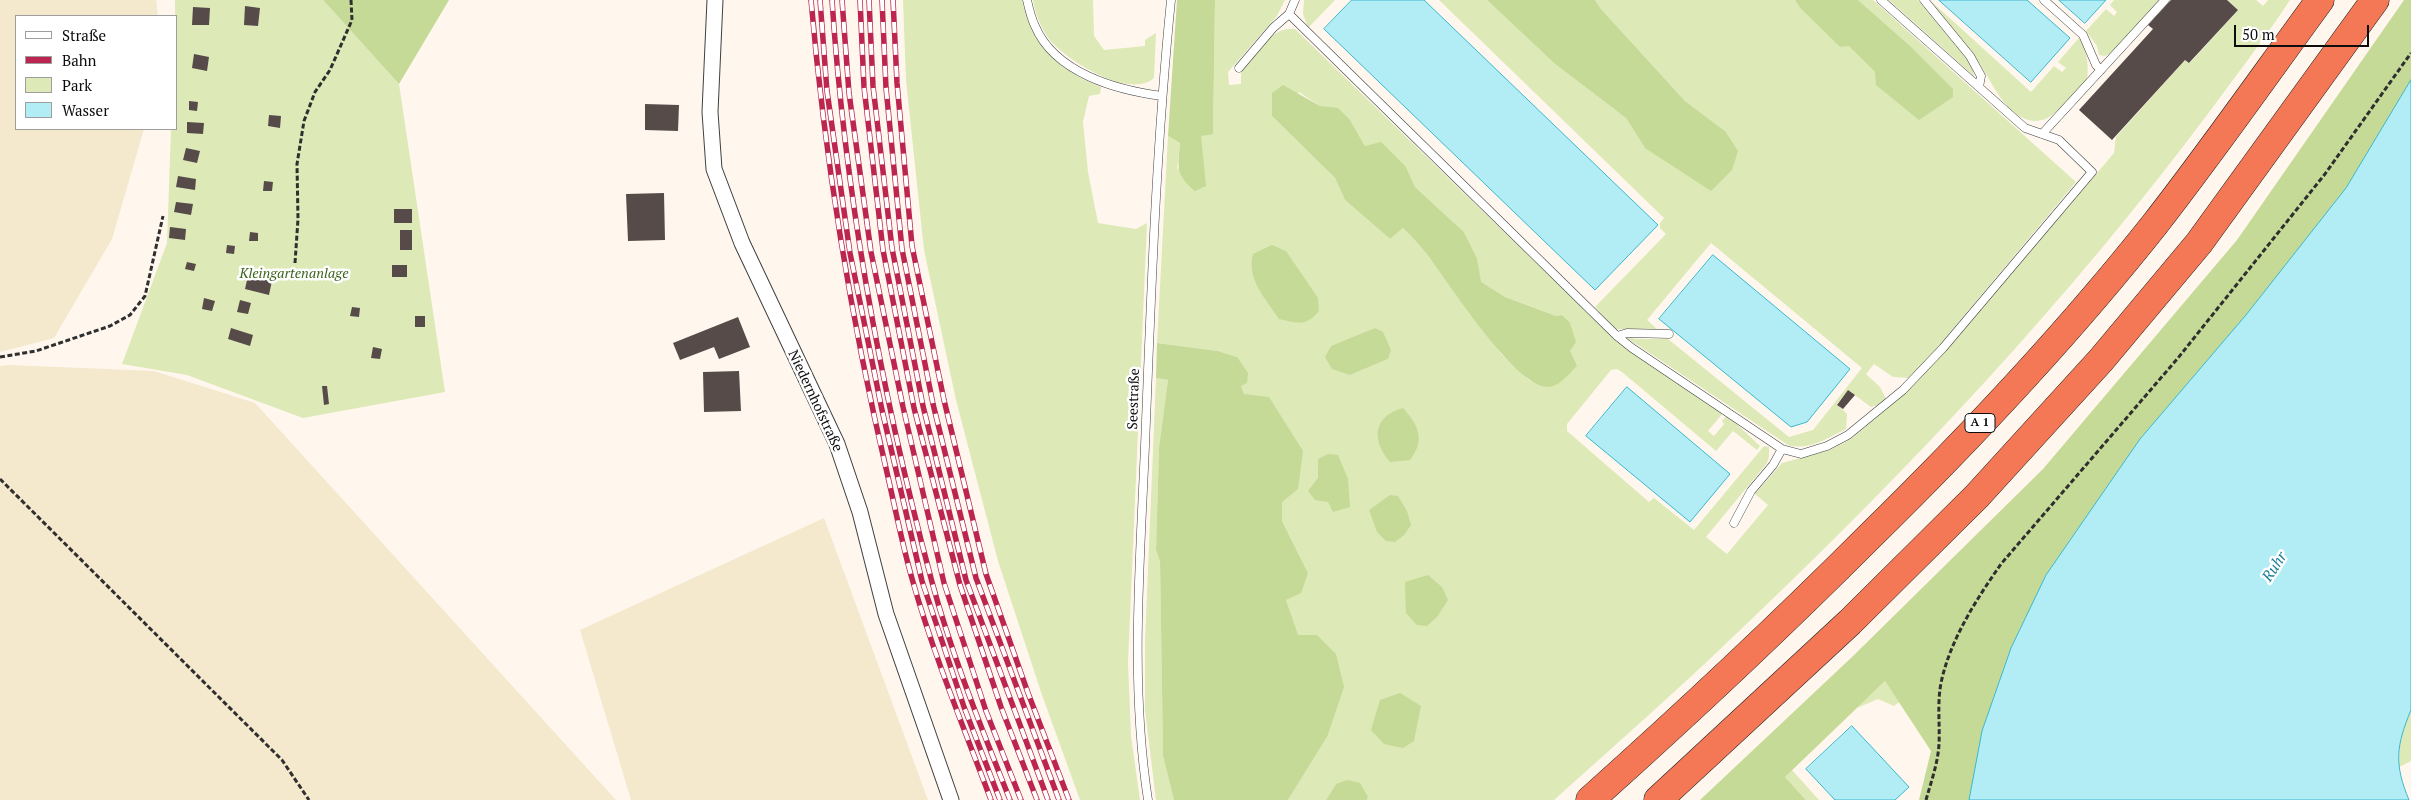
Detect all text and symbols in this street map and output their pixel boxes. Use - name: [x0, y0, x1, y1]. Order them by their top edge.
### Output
- legend: [15, 15, 178, 130]
- scale bar: [2236, 15, 2371, 47]
- text: 50 m: [2242, 24, 2275, 44]
- text: Straße: [62, 25, 106, 45]
- text: Bahn: [62, 50, 97, 70]
- text: Park: [62, 75, 92, 95]
- text: Wasser: [62, 100, 109, 120]
- park label: Kleingartenanlage: [239, 266, 349, 282]
- street label: Niedernhofstraße: [784, 347, 846, 455]
- street label: Seestraße: [1125, 368, 1143, 430]
- road number: A 1: [1965, 413, 1995, 432]
- water label: Ruhr: [2259, 549, 2291, 585]

